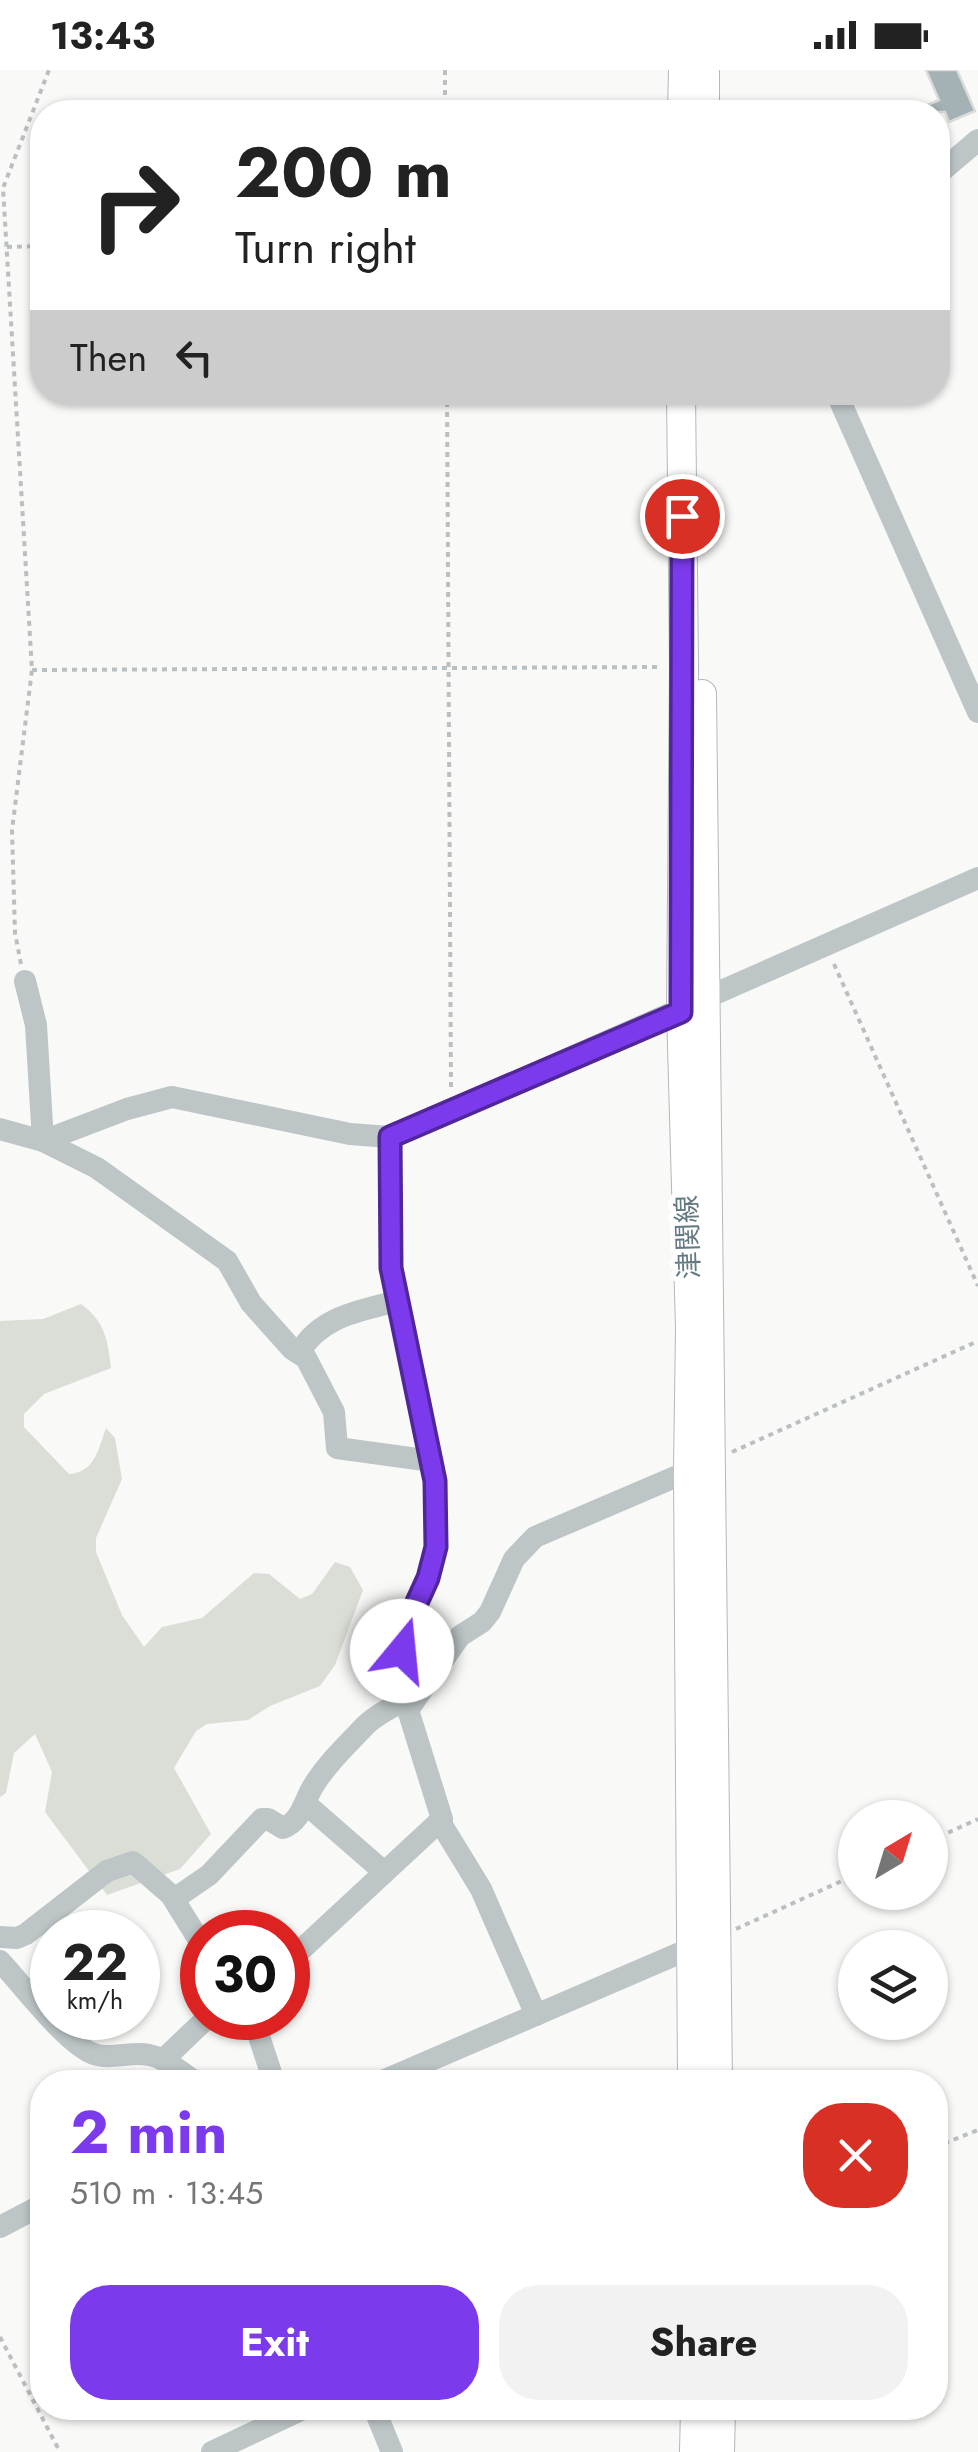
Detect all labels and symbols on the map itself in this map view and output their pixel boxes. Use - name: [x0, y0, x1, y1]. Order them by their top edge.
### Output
- pin: [640, 474, 725, 559]
- street label: 津関線: [666, 1194, 710, 1280]
- position arrow: [350, 1599, 454, 1703]
- north arrow: [838, 1800, 948, 1910]
- speed limit sign: 30: [180, 1910, 310, 2040]

